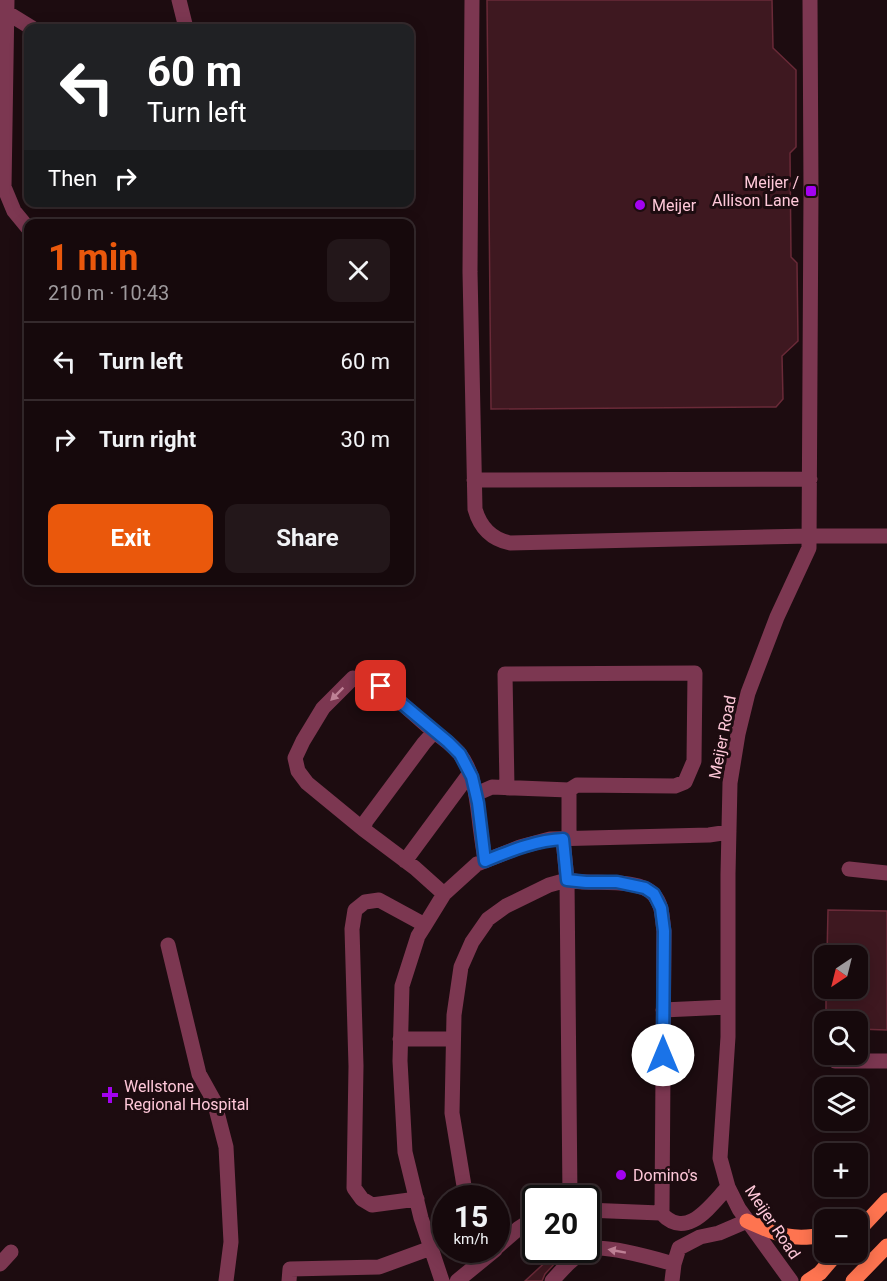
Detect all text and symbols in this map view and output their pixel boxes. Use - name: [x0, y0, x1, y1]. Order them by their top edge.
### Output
- text: 60 m: [147, 47, 242, 96]
- icon: left: [48, 48, 126, 126]
- text: Turn left: [147, 97, 247, 129]
- icon: right: [109, 162, 142, 195]
- text: Then: [48, 166, 97, 191]
- place label: Meijer / Allison Lane: [712, 173, 799, 210]
- marker: Meijer / Allison Lane: [804, 184, 818, 198]
- place label: Meijer: [652, 196, 697, 215]
- marker: Meijer: [633, 198, 647, 212]
- text: 1 min: [48, 237, 139, 279]
- button: close: [327, 239, 390, 302]
- text: 210 m · 10:43: [48, 281, 169, 305]
- icon: left: [48, 345, 81, 378]
- text: Turn left: [99, 349, 183, 374]
- text: 60 m: [341, 349, 390, 374]
- icon: right: [48, 423, 81, 456]
- text: Turn right: [99, 427, 196, 452]
- text: 30 m: [341, 427, 390, 452]
- button: Exit: [48, 504, 213, 573]
- button: Share: [225, 504, 390, 573]
- pin: [355, 660, 406, 711]
- icon: arrive: [364, 669, 397, 702]
- one-way arrow: [331, 686, 345, 700]
- street label: Meijer Road: [705, 694, 740, 781]
- north arrow: [814, 945, 868, 999]
- map controls: [814, 945, 868, 1263]
- button: search: [814, 1011, 868, 1065]
- position arrow: [631, 1023, 695, 1087]
- place label: Wellstone Regional Hospital: [124, 1077, 249, 1114]
- button: layers: [814, 1077, 868, 1131]
- marker: Wellstone Regional Hospital: [101, 1086, 119, 1104]
- button: +: [814, 1143, 868, 1197]
- place label: Domino's: [633, 1166, 698, 1185]
- marker: Domino's: [614, 1168, 628, 1182]
- street label: Meijer Road: [741, 1182, 804, 1263]
- speed limit sign: 20: [522, 1185, 600, 1263]
- text: 15: [454, 1199, 488, 1234]
- button: −: [814, 1209, 868, 1263]
- text: km/h: [453, 1230, 489, 1248]
- one-way arrow: [607, 1246, 626, 1255]

